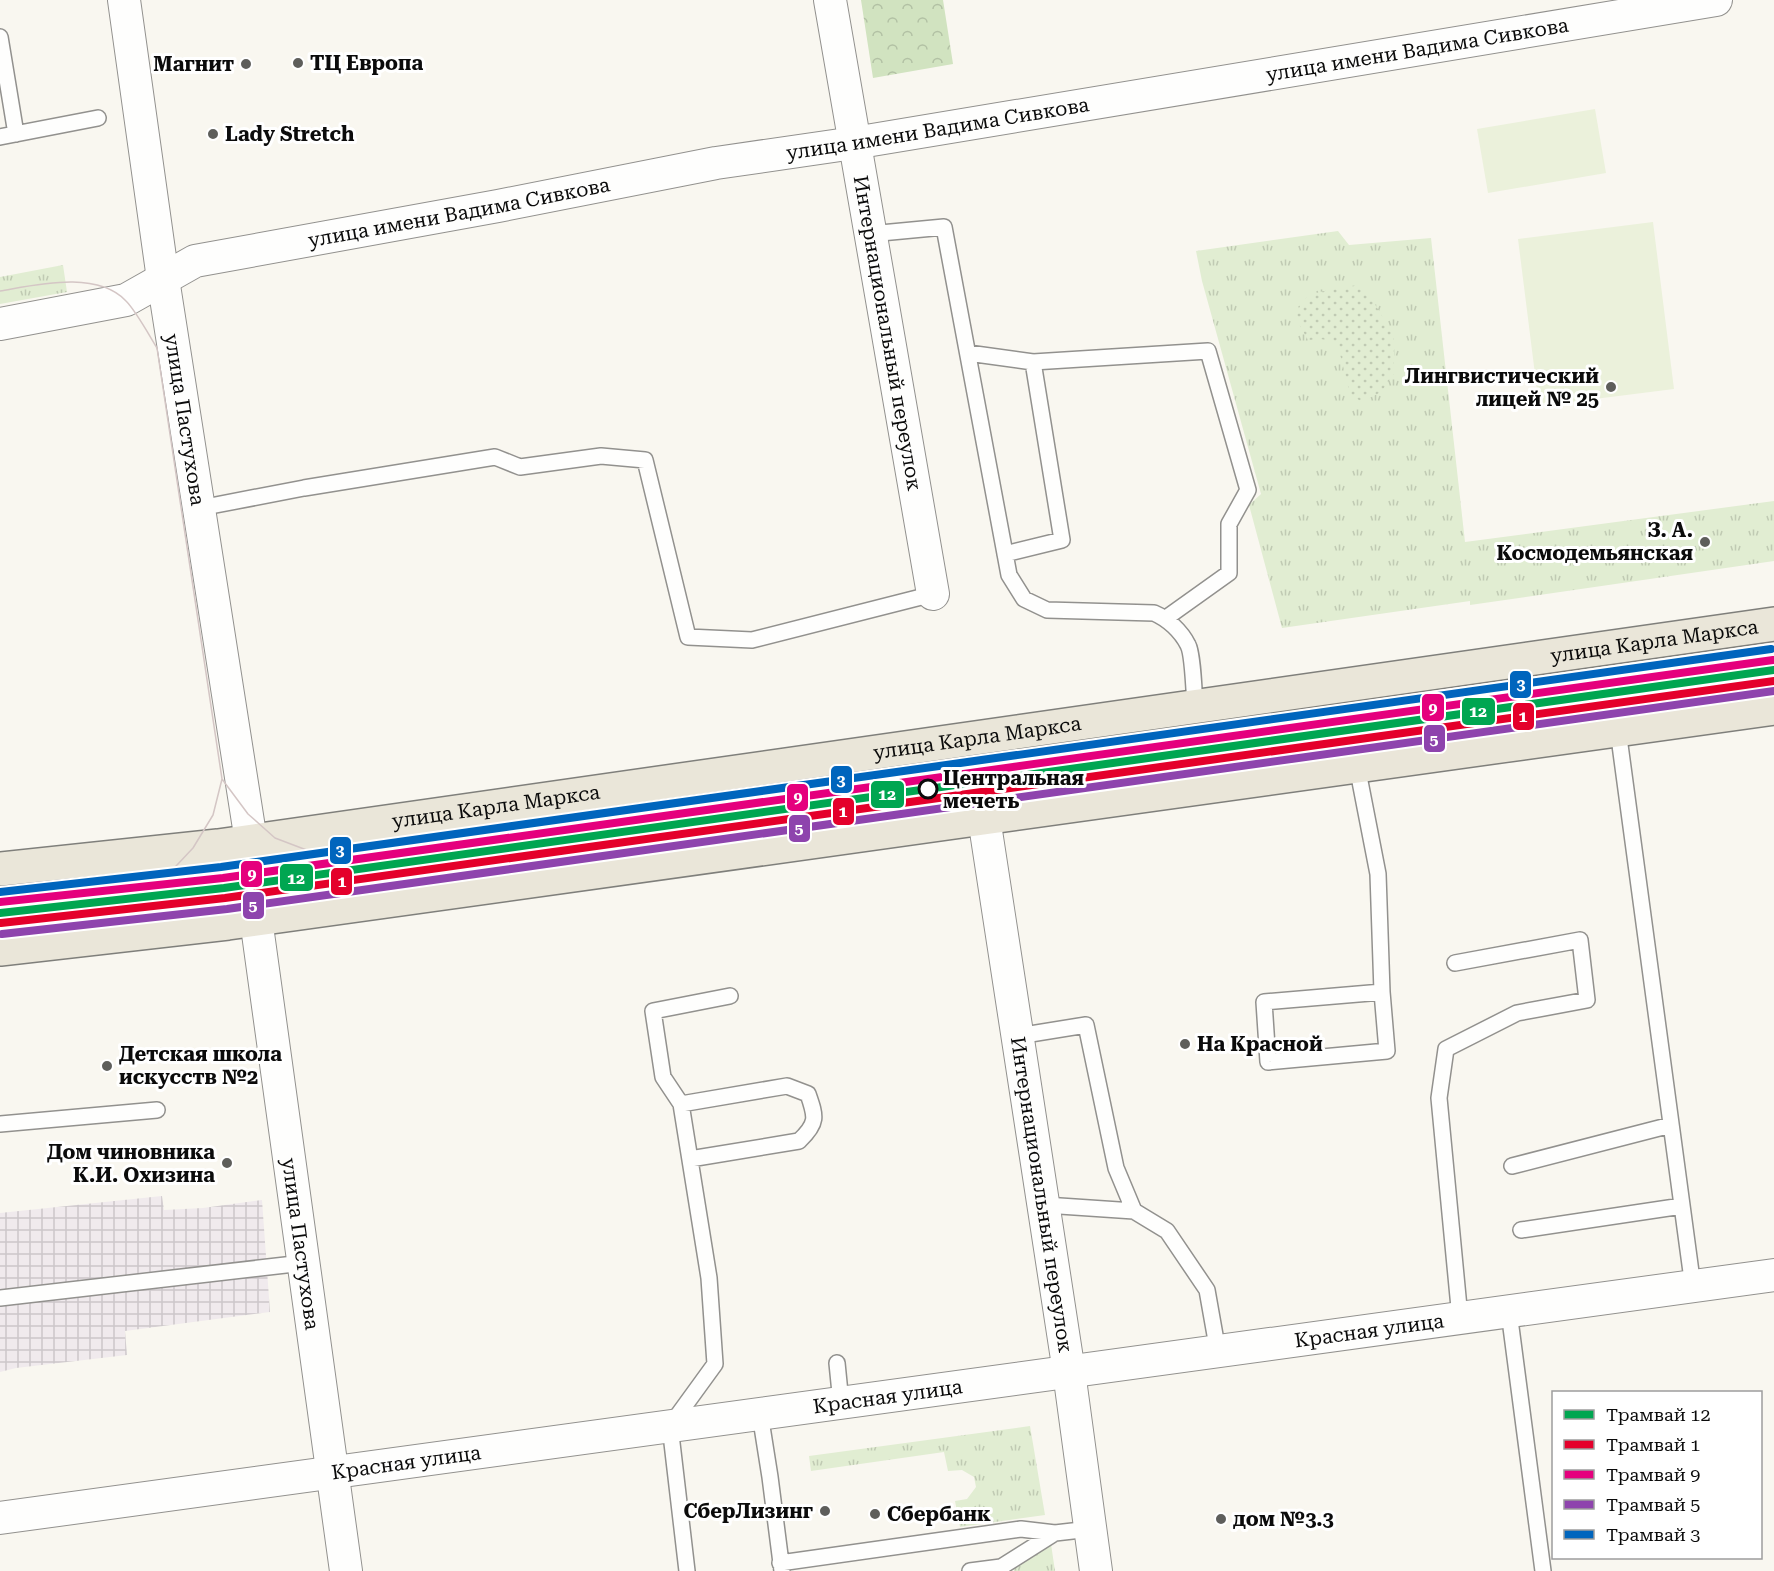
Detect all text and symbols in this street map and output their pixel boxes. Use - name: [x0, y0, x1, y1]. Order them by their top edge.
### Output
- street label: улица имени Вадима Сивкова: [1264, 13, 1571, 86]
- place label: ТЦ Европа: [310, 51, 423, 75]
- place label: Магнит: [153, 52, 234, 76]
- marker: ТЦ Европа: [291, 56, 305, 70]
- marker: Магнит: [239, 57, 253, 71]
- street label: улица имени Вадима Сивкова: [785, 92, 1091, 165]
- place label: Lady Stretch: [225, 122, 355, 146]
- marker: Lady Stretch: [206, 127, 220, 141]
- street label: улица имени Вадима Сивкова: [306, 172, 612, 252]
- street label: Интернациональный переулок: [849, 173, 927, 493]
- street label: улица Пастухова: [160, 332, 210, 507]
- place label: Лингвистический лицей № 25: [1405, 364, 1599, 411]
- marker: Лингвистический лицей № 25: [1604, 380, 1618, 394]
- place label: З. А. Космодемьянская: [1496, 518, 1693, 565]
- marker: З. А. Космодемьянская: [1698, 535, 1712, 549]
- street label: улица Карла Маркса: [1549, 614, 1760, 668]
- line badge: 3: [1509, 670, 1532, 699]
- text: 3: [1517, 675, 1526, 694]
- line badge: 9: [1421, 693, 1445, 722]
- line badge: 12: [1461, 697, 1496, 726]
- text: 9: [1429, 699, 1438, 718]
- text: 12: [1469, 702, 1487, 721]
- line badge: 1: [1512, 702, 1535, 731]
- text: 1: [1519, 707, 1528, 726]
- street label: улица Карла Маркса: [872, 711, 1083, 764]
- line badge: 5: [1423, 724, 1446, 753]
- text: 5: [1430, 730, 1439, 749]
- line badge: 3: [830, 765, 853, 794]
- place label: Центральная мечеть: [943, 766, 1085, 813]
- text: 3: [837, 771, 846, 790]
- marker: Центральная мечеть: [918, 779, 938, 799]
- street label: улица Карла Маркса: [390, 780, 602, 833]
- line badge: 12: [870, 780, 905, 809]
- line badge: 9: [786, 783, 809, 812]
- text: 12: [878, 785, 896, 804]
- text: 9: [794, 788, 803, 807]
- line badge: 1: [832, 797, 855, 826]
- text: 1: [839, 802, 848, 821]
- line badge: 5: [788, 814, 811, 843]
- text: 5: [795, 819, 804, 838]
- line badge: 3: [329, 836, 352, 865]
- text: 3: [336, 841, 345, 860]
- line badge: 9: [240, 860, 263, 888]
- line badge: 12: [279, 863, 314, 892]
- text: 9: [248, 865, 257, 884]
- line badge: 1: [330, 867, 353, 896]
- text: 12: [287, 869, 305, 888]
- text: 1: [338, 872, 347, 891]
- line badge: 5: [242, 891, 265, 920]
- text: 5: [249, 896, 258, 915]
- place label: На Красной: [1197, 1032, 1323, 1056]
- street label: Интернациональный переулок: [1006, 1035, 1078, 1355]
- marker: На Красной: [1178, 1037, 1192, 1051]
- place label: Детская школа искусств №2: [119, 1042, 282, 1089]
- marker: Детская школа искусств №2: [100, 1059, 114, 1073]
- place label: Дом чиновника К.И. Охизина: [47, 1140, 215, 1187]
- marker: Дом чиновника К.И. Охизина: [220, 1156, 234, 1170]
- street label: улица Пастухова: [277, 1156, 325, 1332]
- street label: Красная улица: [1293, 1308, 1446, 1353]
- street label: Красная улица: [812, 1374, 964, 1419]
- legend: [1552, 1391, 1762, 1559]
- text: Трамвай 12: [1606, 1404, 1711, 1425]
- text: Трамвай 1: [1606, 1434, 1700, 1455]
- street label: Красная улица: [330, 1440, 483, 1484]
- text: Трамвай 9: [1606, 1464, 1700, 1485]
- text: Трамвай 5: [1606, 1494, 1700, 1515]
- place label: СберЛизинг: [683, 1499, 813, 1523]
- place label: Сбербанк: [887, 1502, 991, 1526]
- marker: СберЛизинг: [818, 1504, 832, 1518]
- marker: Сбербанк: [868, 1507, 882, 1521]
- place label: дом №3.3: [1233, 1507, 1334, 1531]
- marker: дом №3.3: [1214, 1512, 1228, 1526]
- text: Трамвай 3: [1606, 1524, 1700, 1545]

